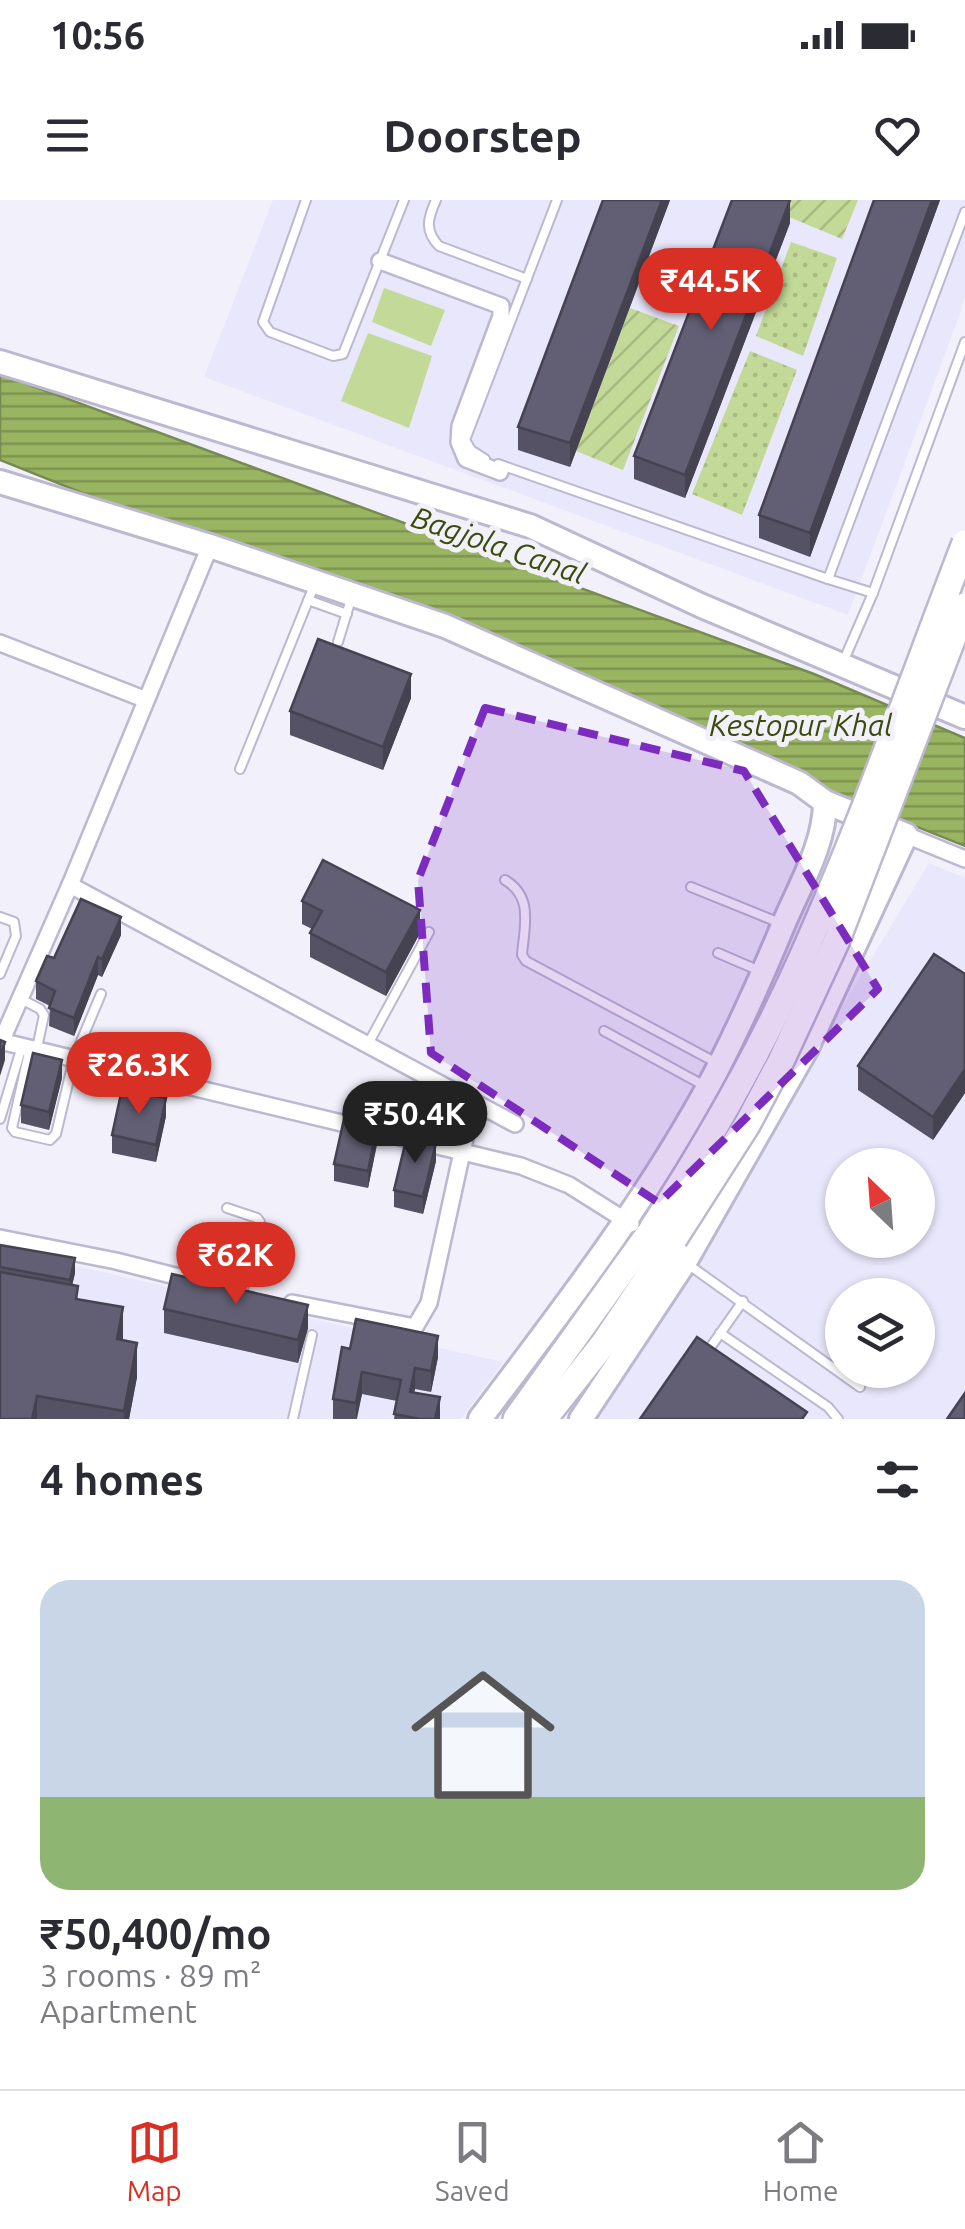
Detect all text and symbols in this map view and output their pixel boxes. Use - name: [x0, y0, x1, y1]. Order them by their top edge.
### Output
- text: 10:56: [50, 14, 145, 56]
- icon: menu: [40, 108, 95, 163]
- icon: heart: [870, 108, 925, 163]
- text: Doorstep: [383, 110, 582, 161]
- pin: ₹44.5K: [630, 248, 792, 333]
- text: ₹44.5K: [660, 262, 762, 298]
- water label: Bagjola Canal: [407, 499, 591, 591]
- water label: Kestopur Khal: [709, 708, 893, 742]
- pin: ₹26.3K: [58, 1032, 220, 1117]
- text: ₹26.3K: [88, 1046, 190, 1082]
- pin: ₹50.4K: [334, 1081, 496, 1166]
- text: ₹50.4K: [364, 1095, 466, 1131]
- north arrow: [825, 1148, 935, 1258]
- map controls: [825, 1148, 935, 1388]
- pin: ₹62K: [177, 1222, 295, 1307]
- text: ₹62K: [198, 1236, 274, 1272]
- button: layers: [825, 1278, 935, 1388]
- icon: filters: [870, 1452, 925, 1507]
- text: 4 homes: [40, 1456, 204, 1503]
- icon: home: [393, 1645, 573, 1825]
- text: ₹50,400/mo: [40, 1910, 272, 1957]
- text: 3 rooms · 89 m²: [40, 1957, 261, 1993]
- text: Apartment: [40, 1993, 197, 2029]
- tab: Map: [127, 2115, 182, 2206]
- tab: Saved: [435, 2115, 510, 2206]
- tab: Home: [763, 2115, 838, 2206]

